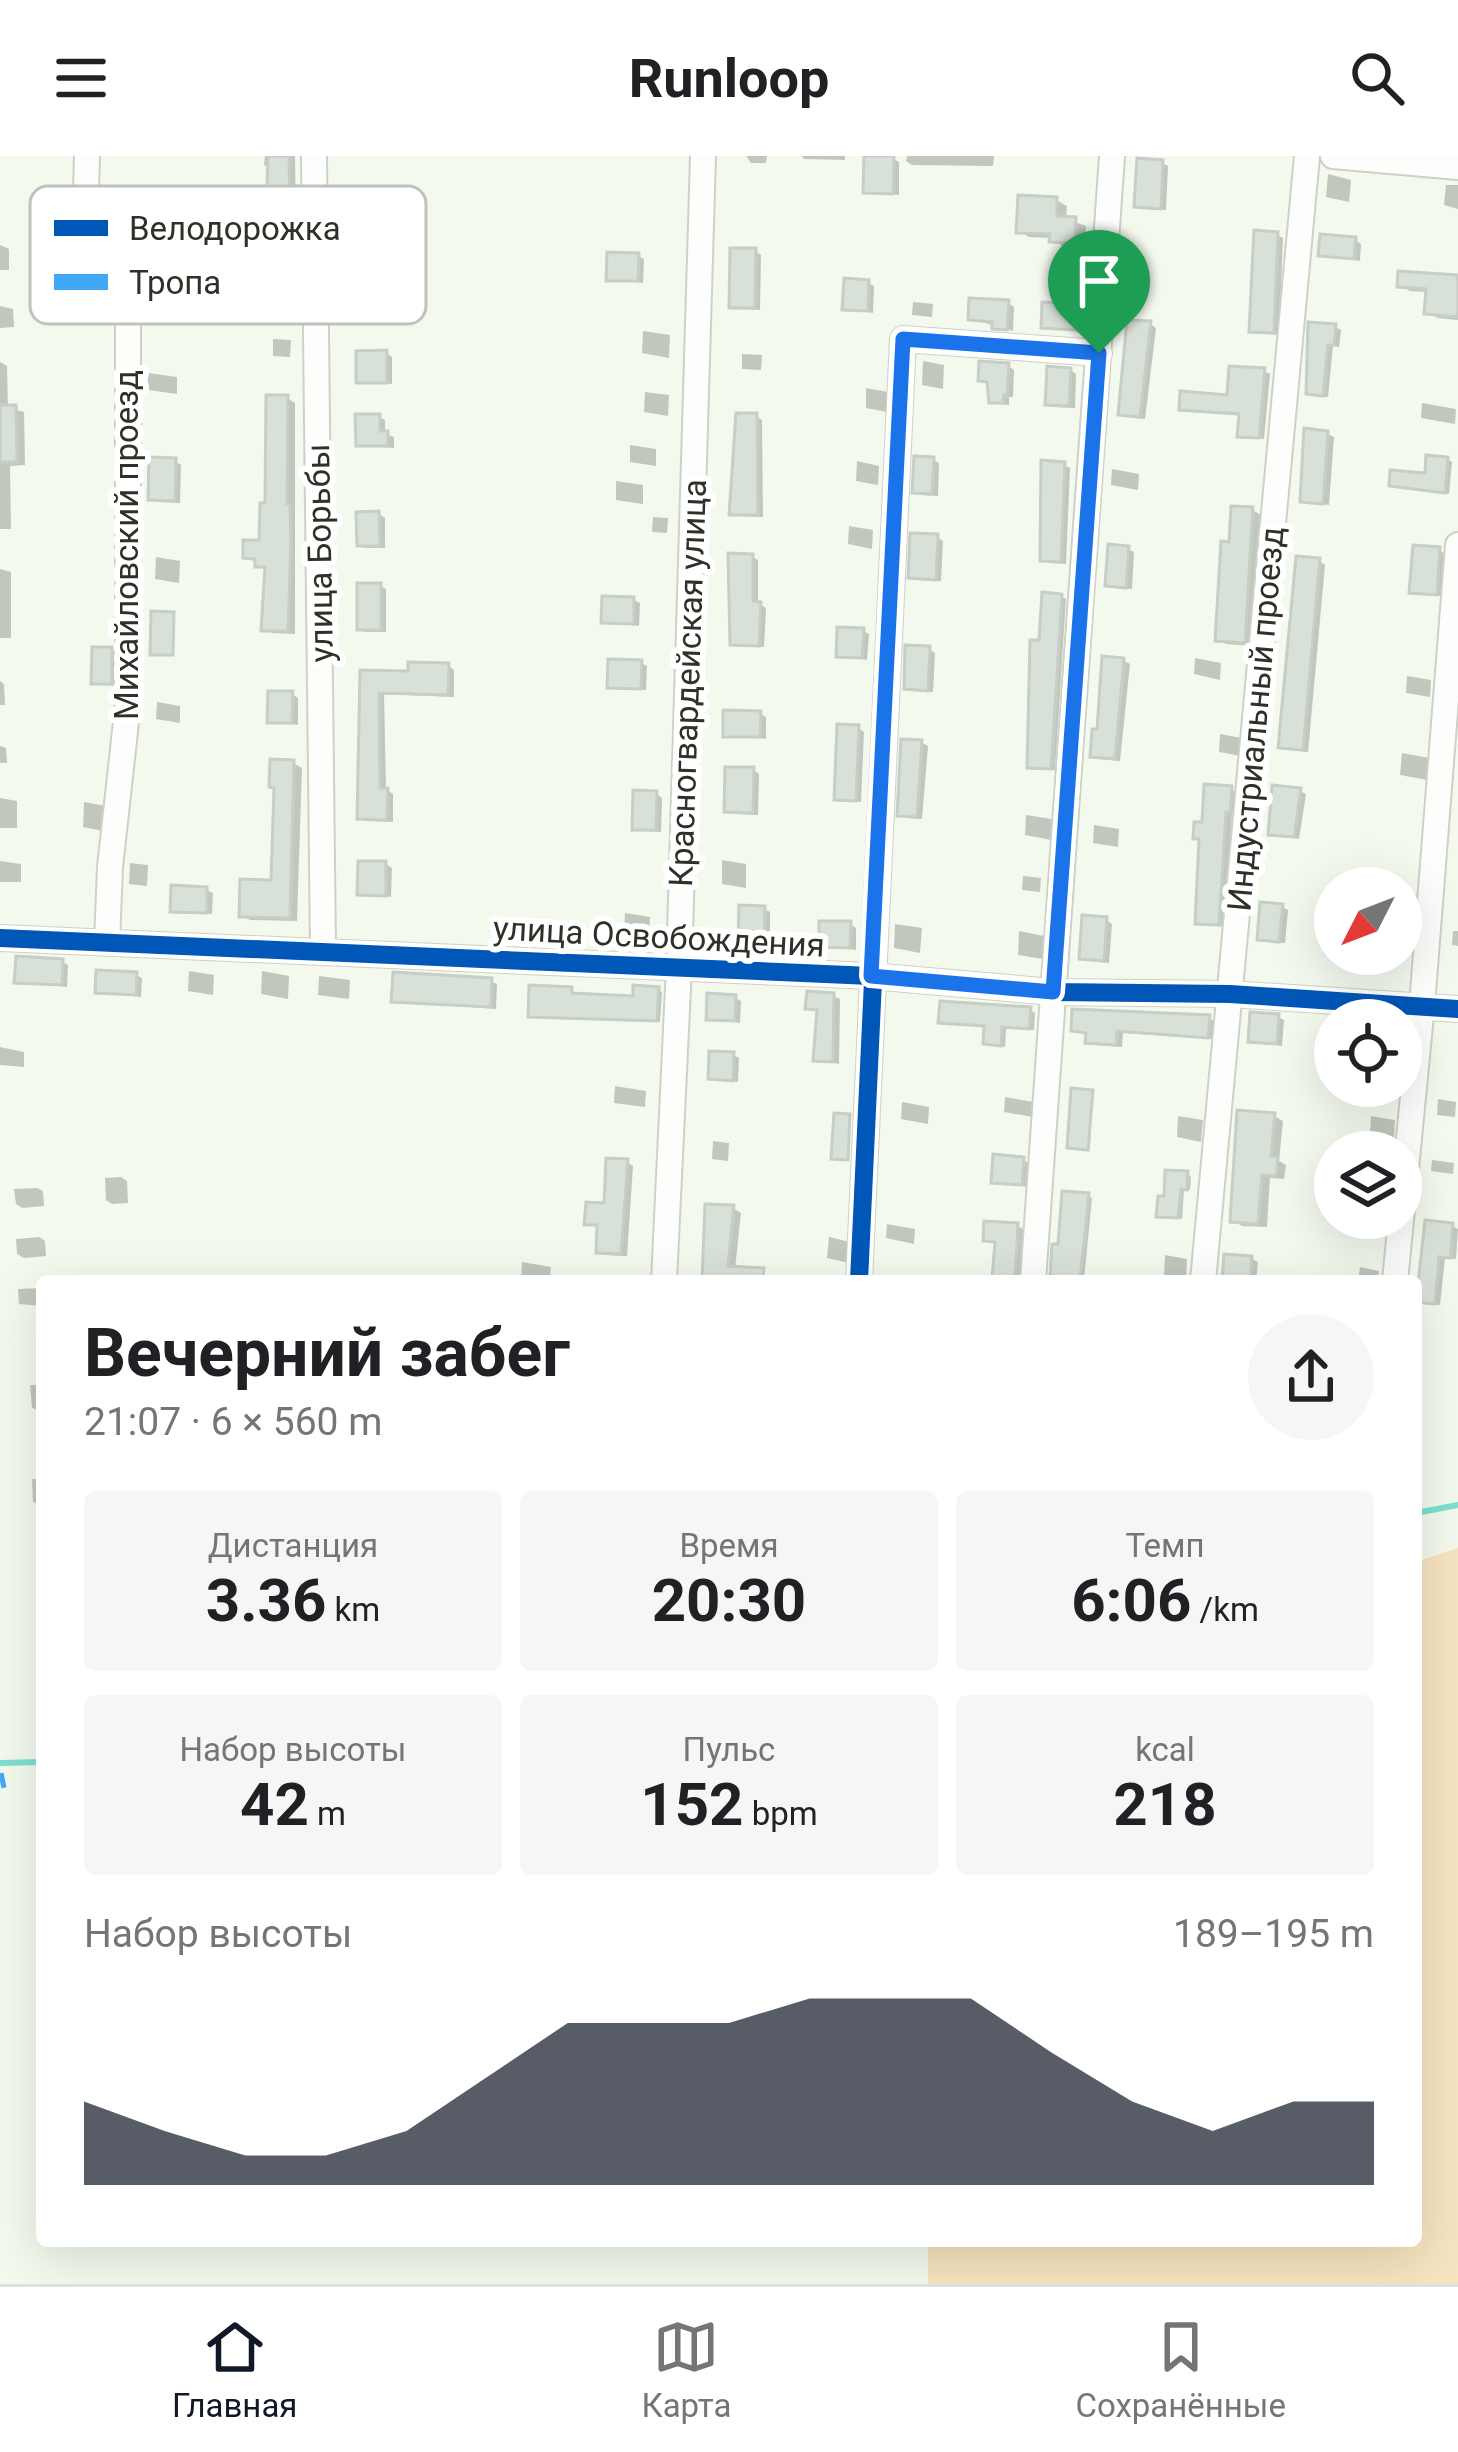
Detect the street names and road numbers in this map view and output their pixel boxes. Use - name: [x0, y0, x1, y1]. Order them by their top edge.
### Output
- street label: Михайловский проезд: [107, 370, 146, 720]
- street label: улица Борьбы: [298, 443, 341, 663]
- street label: Красногвардейская улица: [661, 479, 714, 887]
- street label: Индустриальный проезд: [1219, 525, 1292, 913]
- street label: улица Освобождения: [492, 908, 826, 965]

